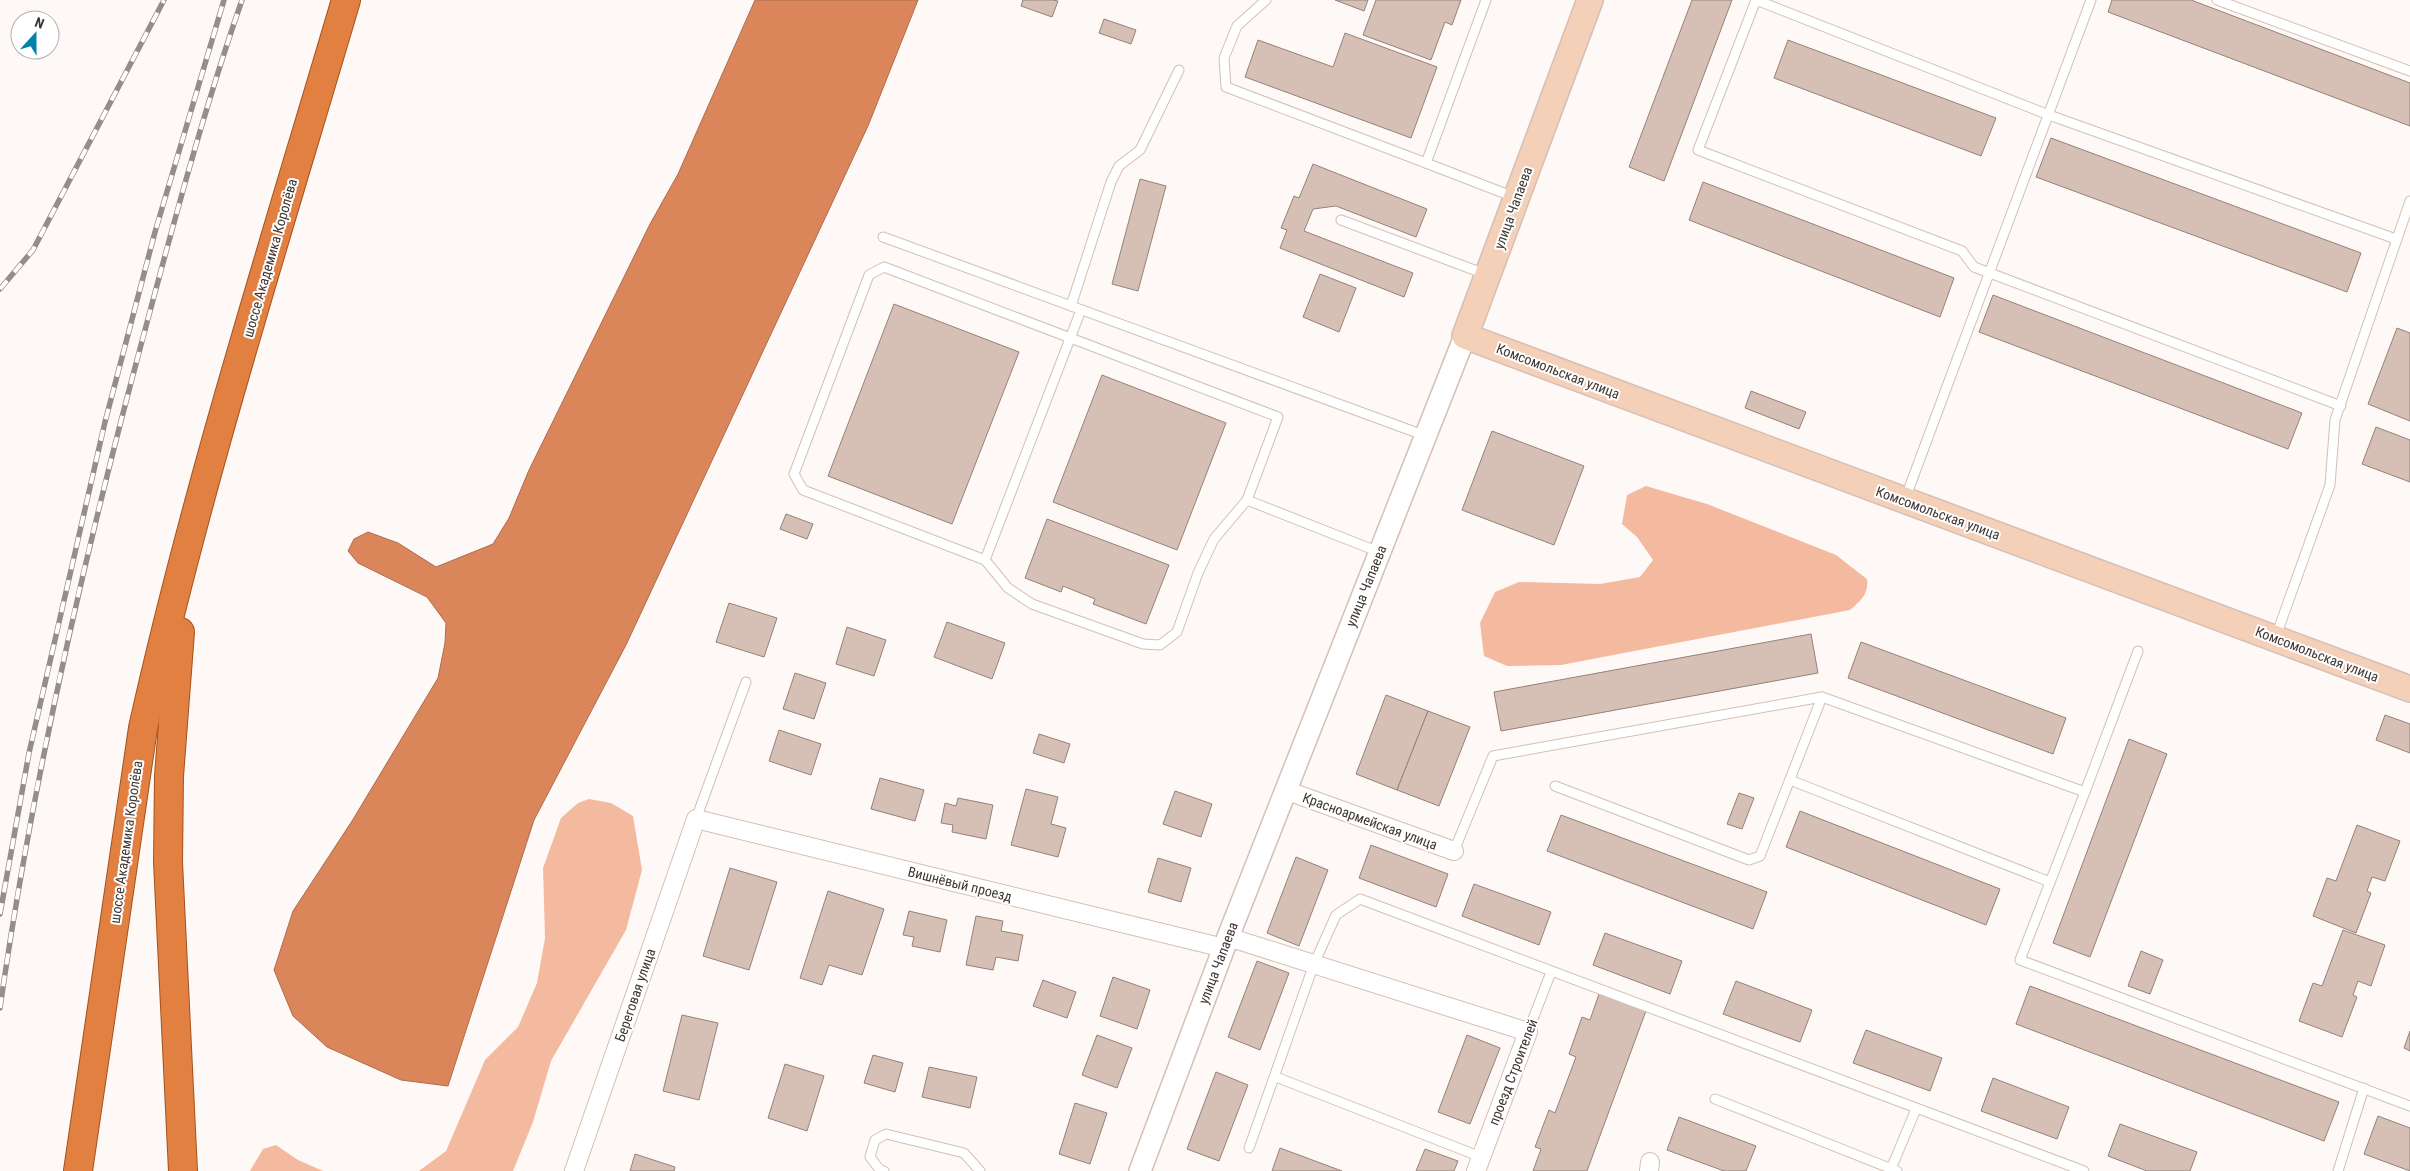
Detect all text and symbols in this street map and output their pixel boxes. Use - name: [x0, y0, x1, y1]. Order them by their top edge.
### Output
- north arrow: [10, 10, 60, 60]
- text: N: [33, 14, 47, 32]
- street label: улица Чапаева: [1491, 165, 1535, 251]
- street label: шоссе Академика Королёва: [240, 177, 300, 339]
- street label: Комсомольская улица: [1494, 340, 1622, 402]
- street label: Комсомольская улица: [1874, 483, 2002, 543]
- street label: улица Чапаева: [1342, 543, 1390, 629]
- street label: Комсомольская улица: [2253, 623, 2381, 685]
- street label: шоссе Академика Королёва: [107, 760, 145, 924]
- street label: Красноармейская улица: [1301, 789, 1439, 853]
- street label: Вишнёвый проезд: [906, 863, 1014, 905]
- street label: улица Чапаева: [1195, 920, 1241, 1006]
- street label: Береговая улица: [612, 946, 658, 1044]
- street label: проезд Строителей: [1485, 1017, 1541, 1127]

